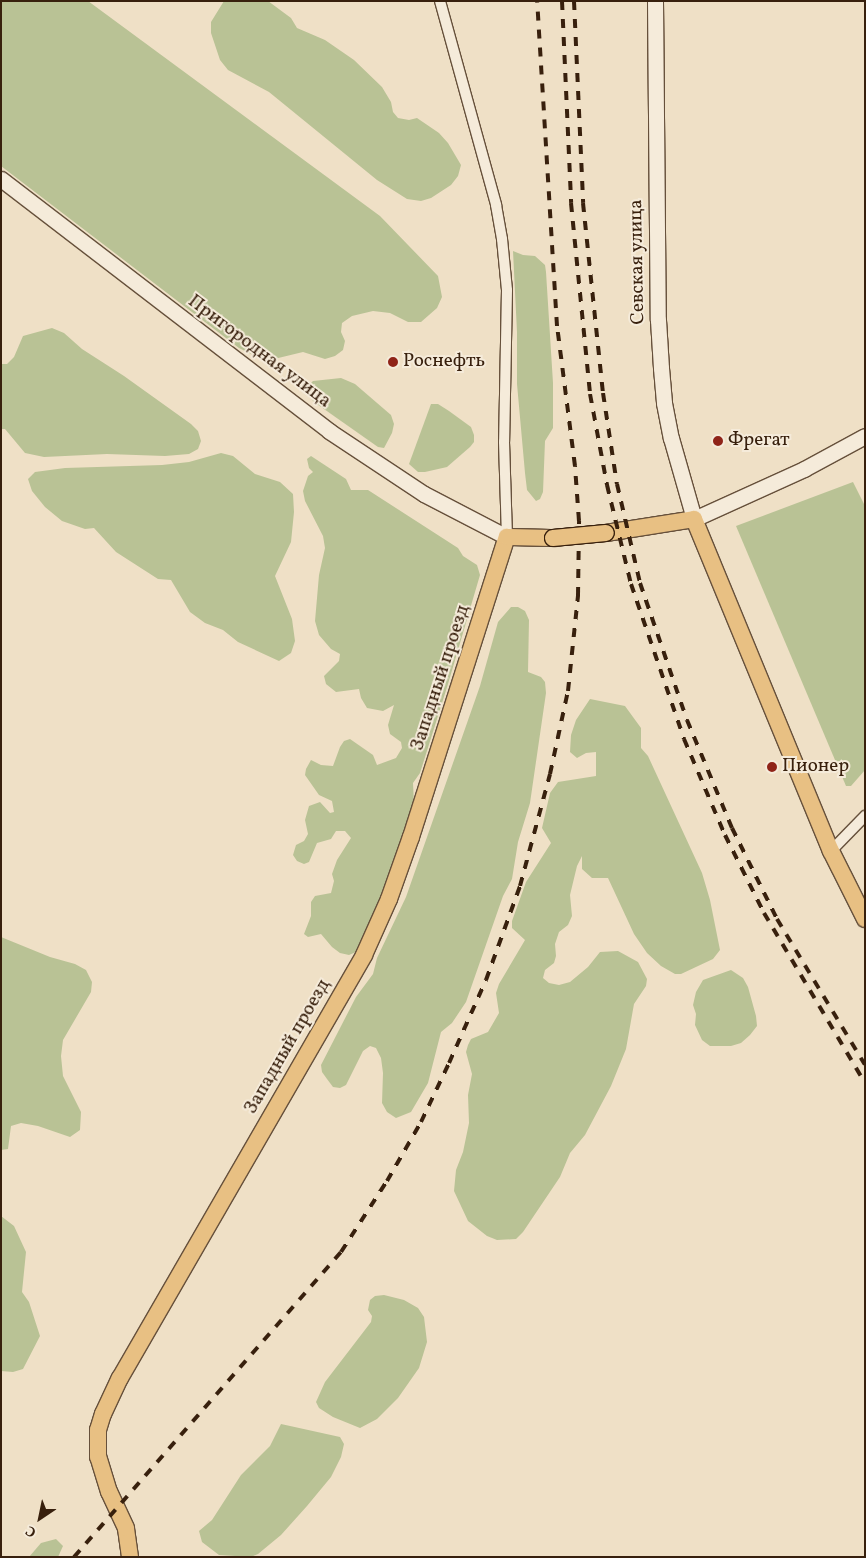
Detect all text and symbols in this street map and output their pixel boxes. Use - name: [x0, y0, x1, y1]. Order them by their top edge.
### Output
- street label: Севская улица: [626, 199, 650, 325]
- street label: Пригородная улица: [183, 290, 335, 414]
- place label: Роснефть: [403, 351, 485, 373]
- marker: Роснефть: [387, 356, 399, 368]
- place label: Фрегат: [728, 430, 790, 452]
- marker: Фрегат: [712, 435, 724, 447]
- street label: Западный проезд: [407, 602, 475, 754]
- place label: Пионер: [782, 756, 849, 778]
- marker: Пионер: [766, 761, 778, 773]
- street label: Западный проезд: [240, 975, 336, 1119]
- north arrow: [15, 1493, 65, 1543]
- text: С: [22, 1520, 40, 1541]

